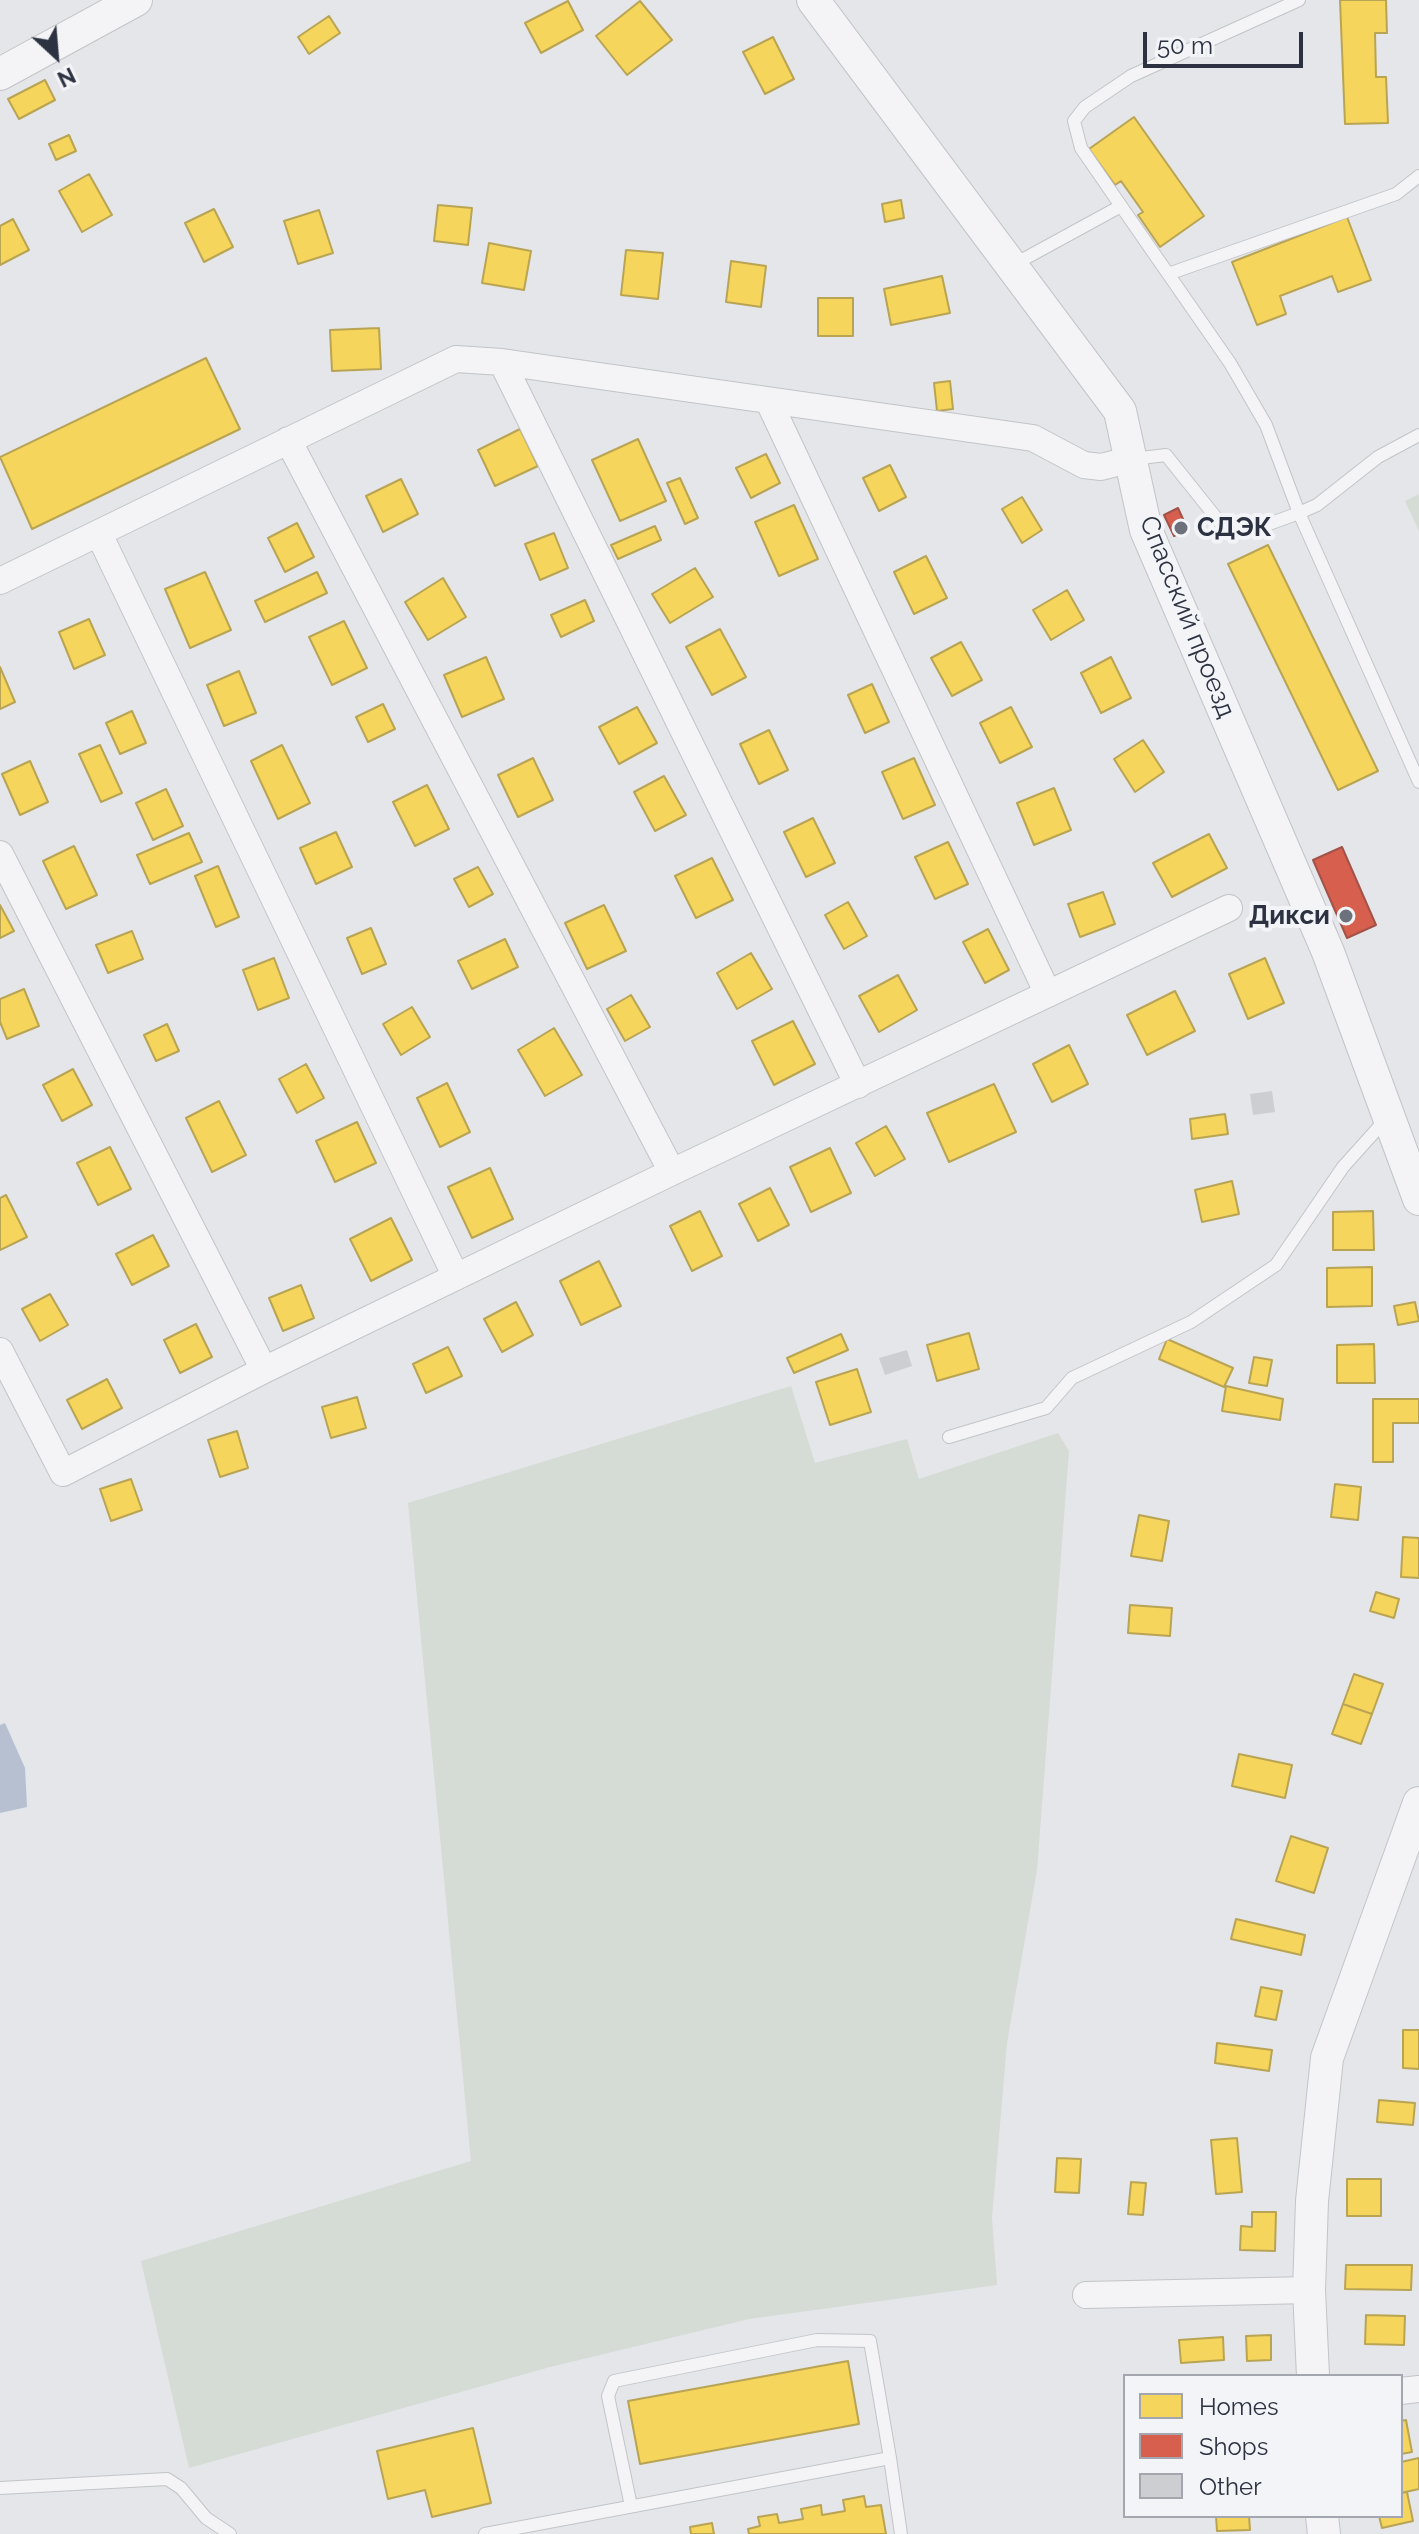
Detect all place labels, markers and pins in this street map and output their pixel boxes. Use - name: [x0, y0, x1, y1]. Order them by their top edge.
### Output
- place label: СДЭК: [1197, 512, 1272, 544]
- marker: СДЭК: [1172, 519, 1190, 537]
- place label: Дикси: [1249, 900, 1330, 932]
- marker: Дикси: [1337, 907, 1355, 925]

